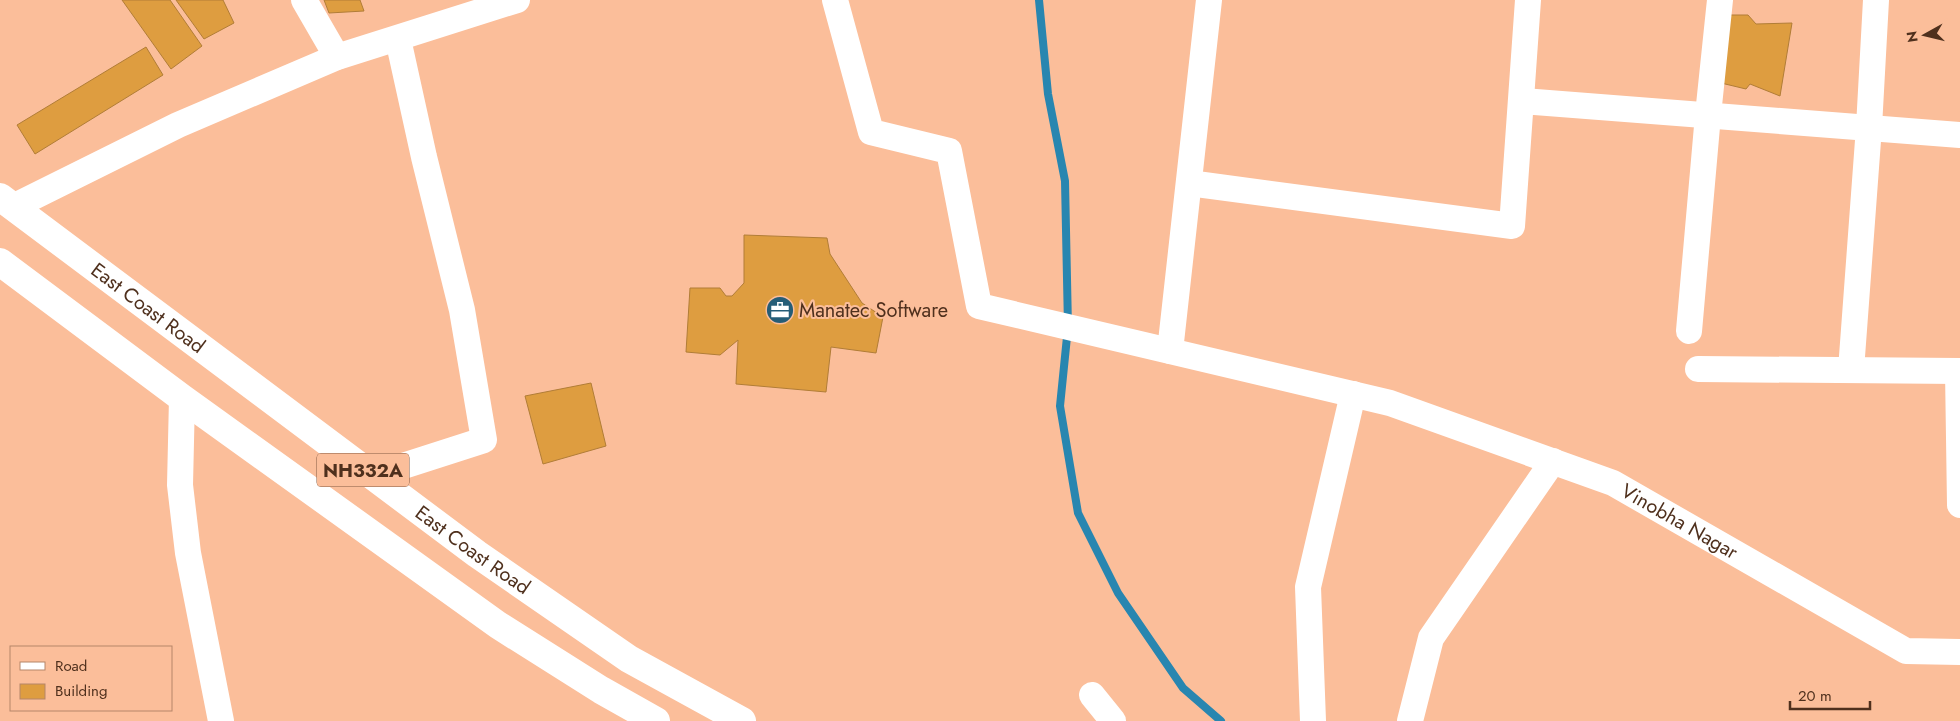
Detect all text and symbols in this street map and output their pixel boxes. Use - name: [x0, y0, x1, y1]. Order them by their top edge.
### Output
- north arrow: [1900, 10, 1950, 60]
- text: N: [1901, 30, 1923, 44]
- street label: East Coast Road: [85, 256, 211, 360]
- office icon: Manatec Software: [765, 295, 795, 325]
- place label: Manatec Software: [799, 296, 948, 325]
- road number: NH332A: [317, 454, 409, 486]
- street label: Vinobha Nagar: [1616, 476, 1744, 566]
- street label: East Coast Road: [409, 498, 536, 601]
- legend: [10, 646, 172, 711]
- text: Road: [55, 655, 87, 677]
- scale bar: [1790, 678, 1870, 710]
- text: Building: [55, 680, 107, 702]
- text: 20 m: [1798, 685, 1832, 707]

